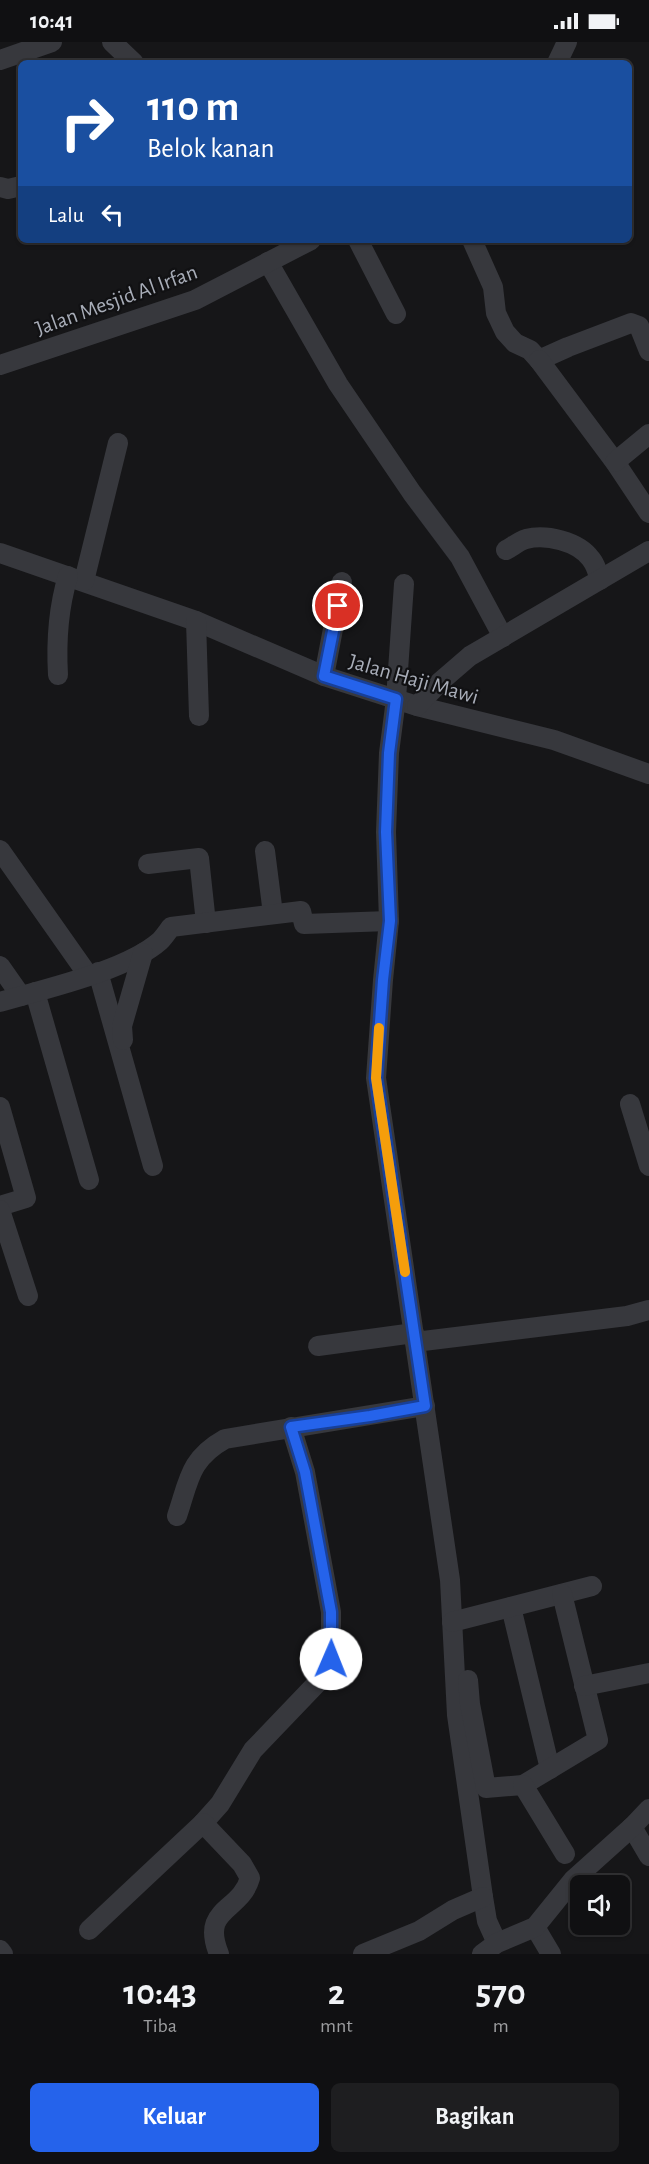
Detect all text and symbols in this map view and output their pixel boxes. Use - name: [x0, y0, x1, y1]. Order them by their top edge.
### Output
- text: 10:41: [30, 10, 73, 32]
- icon: right: [48, 84, 126, 162]
- text: 110 m: [147, 86, 239, 128]
- text: Belok kanan: [147, 135, 274, 162]
- icon: left: [96, 198, 129, 231]
- text: Lalu: [48, 204, 84, 226]
- street label: Jalan Mesjid Al Irfan: [32, 260, 200, 339]
- pin: [312, 580, 363, 631]
- icon: arrive: [321, 589, 354, 622]
- street label: Jalan Haji Mawi: [346, 650, 481, 708]
- position arrow: [299, 1627, 363, 1691]
- map controls: [570, 1875, 630, 1935]
- button: sound: [570, 1875, 630, 1935]
- text: 10:43: [123, 1975, 197, 2011]
- text: 2: [328, 1975, 345, 2011]
- text: 570: [476, 1975, 526, 2011]
- text: Tiba: [143, 2016, 177, 2036]
- text: mnt: [320, 2016, 353, 2036]
- text: m: [493, 2016, 509, 2036]
- button: Keluar: [30, 2083, 319, 2152]
- button: Bagikan: [331, 2083, 619, 2152]

